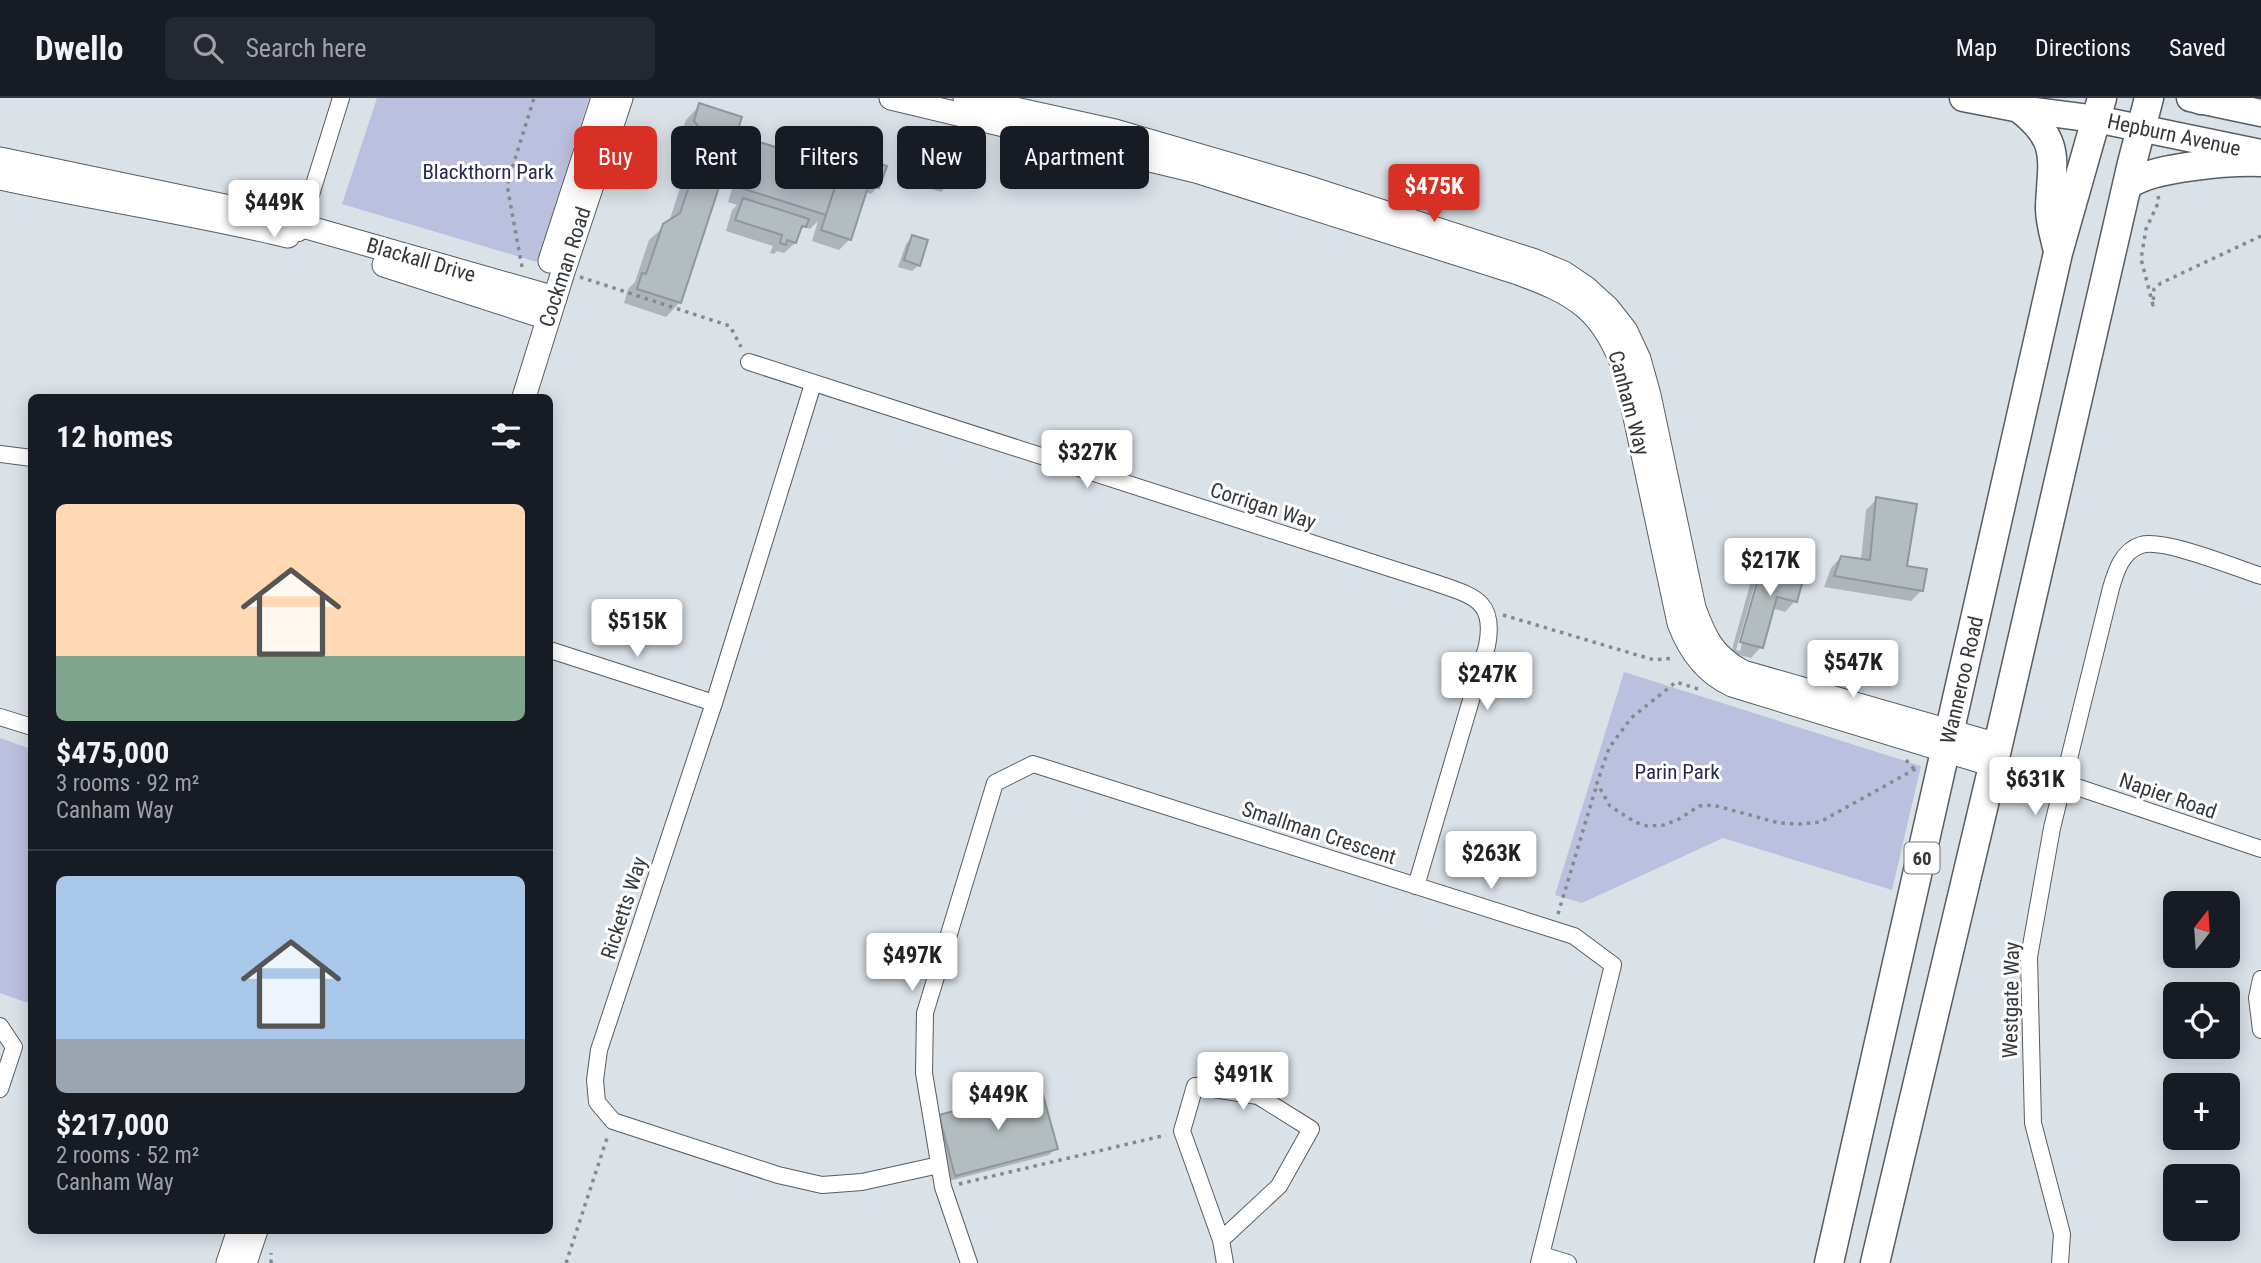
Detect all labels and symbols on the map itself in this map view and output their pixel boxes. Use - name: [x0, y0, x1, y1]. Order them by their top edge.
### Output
- street label: Hepburn Avenue: [2105, 109, 2243, 161]
- park label: Blackthorn Park: [422, 160, 554, 184]
- pin: $475K: [1385, 164, 1483, 224]
- pin: $449K: [225, 180, 323, 240]
- street label: Cockman Road: [534, 204, 596, 330]
- street label: Blackall Drive: [364, 233, 478, 287]
- street label: Canham Way: [1604, 348, 1655, 458]
- pin: $327K: [1038, 430, 1136, 490]
- street label: Corrigan Way: [1207, 478, 1319, 534]
- pin: $217K: [1721, 538, 1819, 598]
- pin: $515K: [588, 600, 686, 659]
- street label: Wanneroo Road: [1936, 614, 1988, 746]
- pin: $547K: [1804, 640, 1902, 700]
- pin: $247K: [1438, 652, 1536, 712]
- pin: $631K: [1986, 758, 2084, 817]
- park label: Parin Park: [1634, 760, 1720, 784]
- street label: Napier Road: [2116, 768, 2220, 824]
- street label: Smallman Crescent: [1239, 797, 1399, 869]
- pin: $263K: [1442, 832, 1540, 891]
- road number: 60: [1904, 842, 1940, 874]
- street label: Ricketts Way: [596, 854, 652, 962]
- north arrow: [2163, 891, 2240, 968]
- pin: $497K: [863, 934, 961, 993]
- street label: Westgate Way: [1998, 941, 2024, 1059]
- pin: $491K: [1194, 1052, 1292, 1112]
- pin: $449K: [949, 1072, 1047, 1132]

